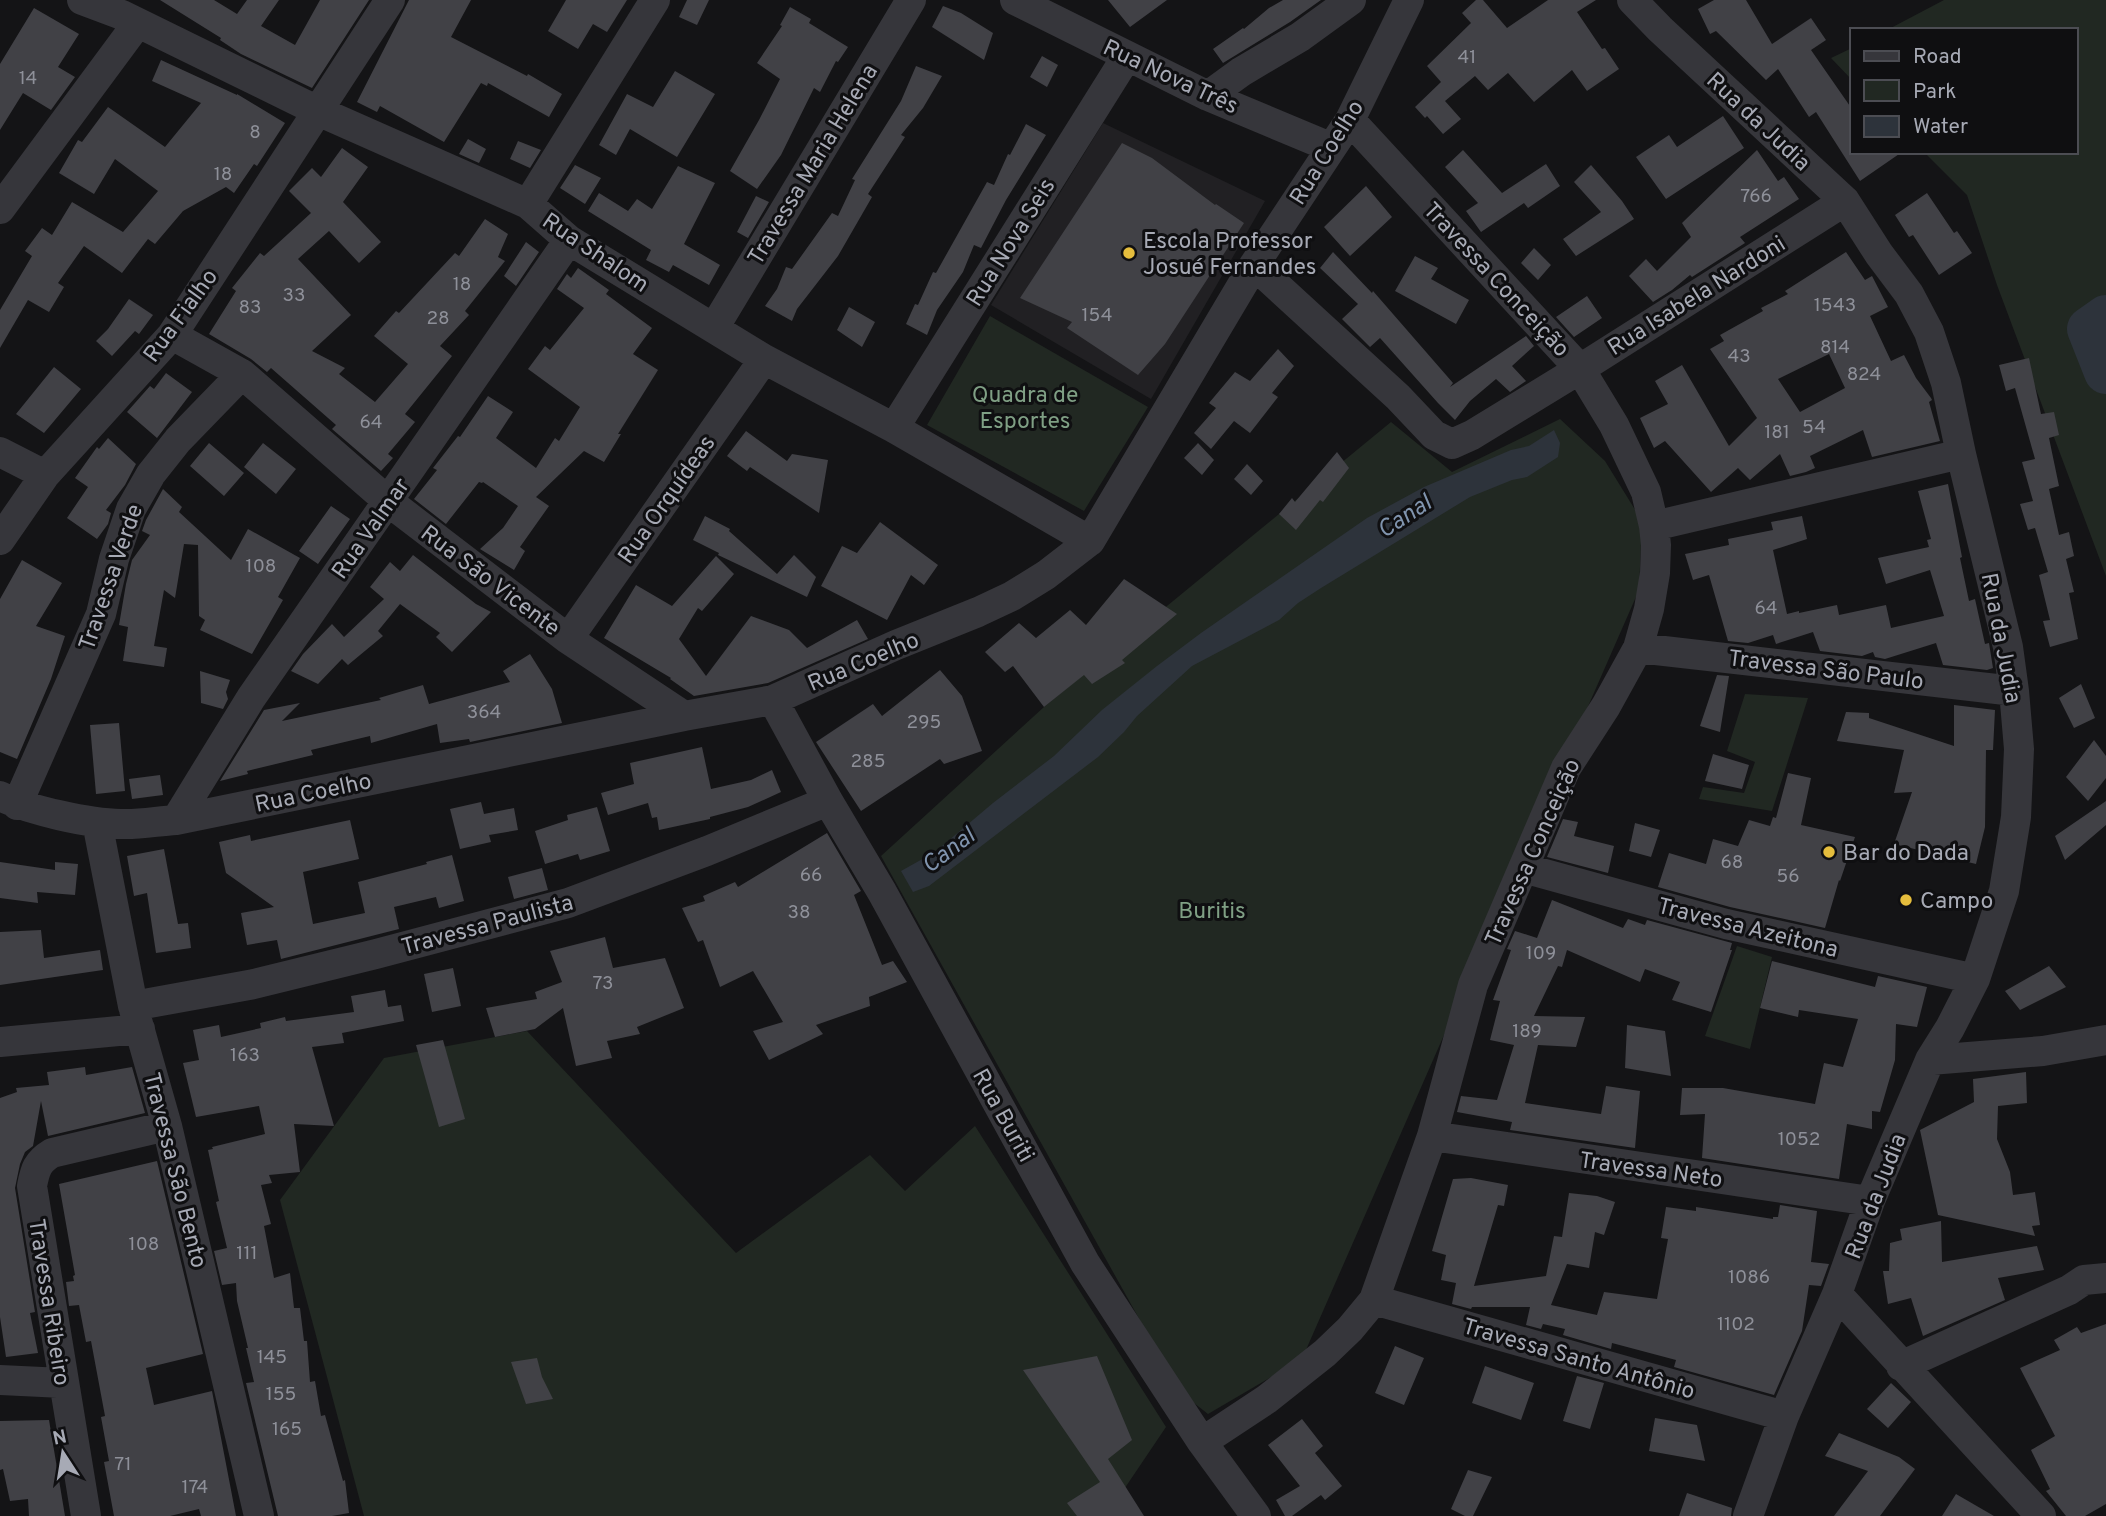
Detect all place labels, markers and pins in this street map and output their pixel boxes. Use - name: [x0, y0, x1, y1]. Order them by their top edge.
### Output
- place label: Escola Professor Josué Fernandes: [1143, 228, 1316, 283]
- marker: Escola Professor Josué Fernandes: [1121, 245, 1137, 261]
- place label: Bar do Dada: [1843, 840, 1969, 869]
- marker: Bar do Dada: [1821, 844, 1837, 860]
- place label: Campo: [1920, 888, 1993, 917]
- marker: Campo: [1898, 892, 1914, 908]

